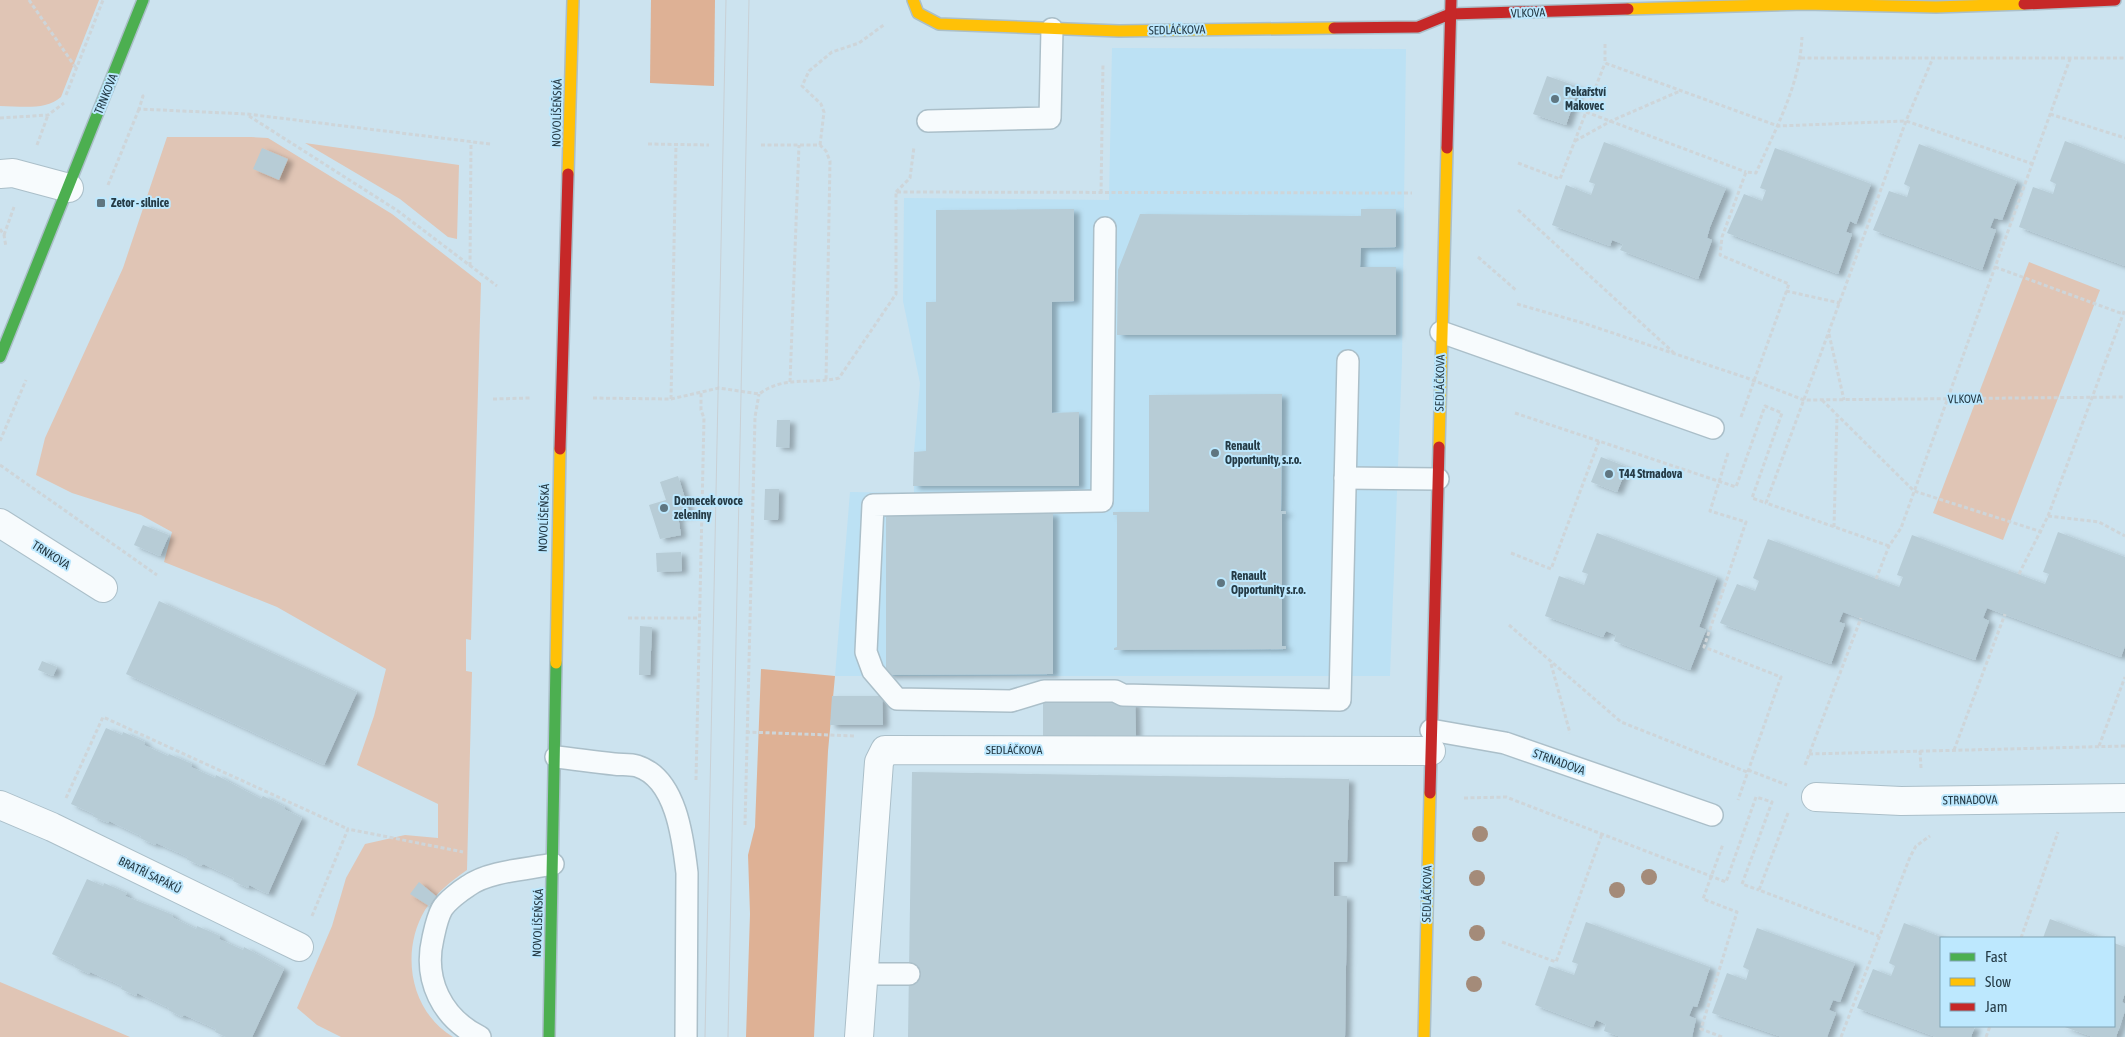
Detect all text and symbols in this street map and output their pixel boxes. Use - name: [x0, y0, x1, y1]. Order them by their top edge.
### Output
- street label: VLKOVA: [1511, 5, 1546, 21]
- street label: SEDLÁČKOVA: [1149, 23, 1206, 37]
- street label: TRNKOVA: [92, 72, 120, 116]
- street label: NOVOLÍŠEŇSKÁ: [549, 79, 565, 147]
- place label: Pekařství Makovec: [1565, 85, 1606, 113]
- marker: Pekařství Makovec: [1549, 93, 1561, 105]
- place label: Zetor - silnice: [111, 196, 170, 210]
- marker: Zetor - silnice: [95, 197, 107, 209]
- street label: SEDLÁČKOVA: [1433, 354, 1447, 411]
- street label: VLKOVA: [1948, 392, 1982, 406]
- place label: Renault Opportunity, s.r.o.: [1225, 439, 1301, 467]
- marker: Renault Opportunity, s.r.o.: [1209, 447, 1221, 459]
- place label: T44 Strnadova: [1619, 467, 1683, 481]
- marker: T44 Strnadova: [1603, 468, 1615, 480]
- street label: NOVOLÍŠEŇSKÁ: [536, 483, 552, 552]
- place label: Domecek ovoce zeleniny: [674, 494, 744, 522]
- marker: Domecek ovoce zeleniny: [658, 502, 670, 514]
- street label: TRNKOVA: [29, 538, 73, 572]
- place label: Renault Opportunity s.r.o.: [1231, 569, 1306, 597]
- marker: Renault Opportunity s.r.o.: [1215, 577, 1227, 589]
- street label: SEDLÁČKOVA: [986, 743, 1042, 757]
- street label: STRNADOVA: [1531, 746, 1587, 778]
- street label: STRNADOVA: [1943, 793, 1997, 807]
- street label: BRATŘÍ SAPÁKŮ: [116, 854, 184, 896]
- street label: SEDLÁČKOVA: [1420, 865, 1434, 922]
- street label: NOVOLÍŠEŇSKÁ: [530, 888, 546, 957]
- legend: [1940, 937, 2115, 1027]
- text: Fast: [1985, 948, 2007, 965]
- text: Slow: [1985, 973, 2011, 990]
- text: Jam: [1985, 998, 2008, 1015]

